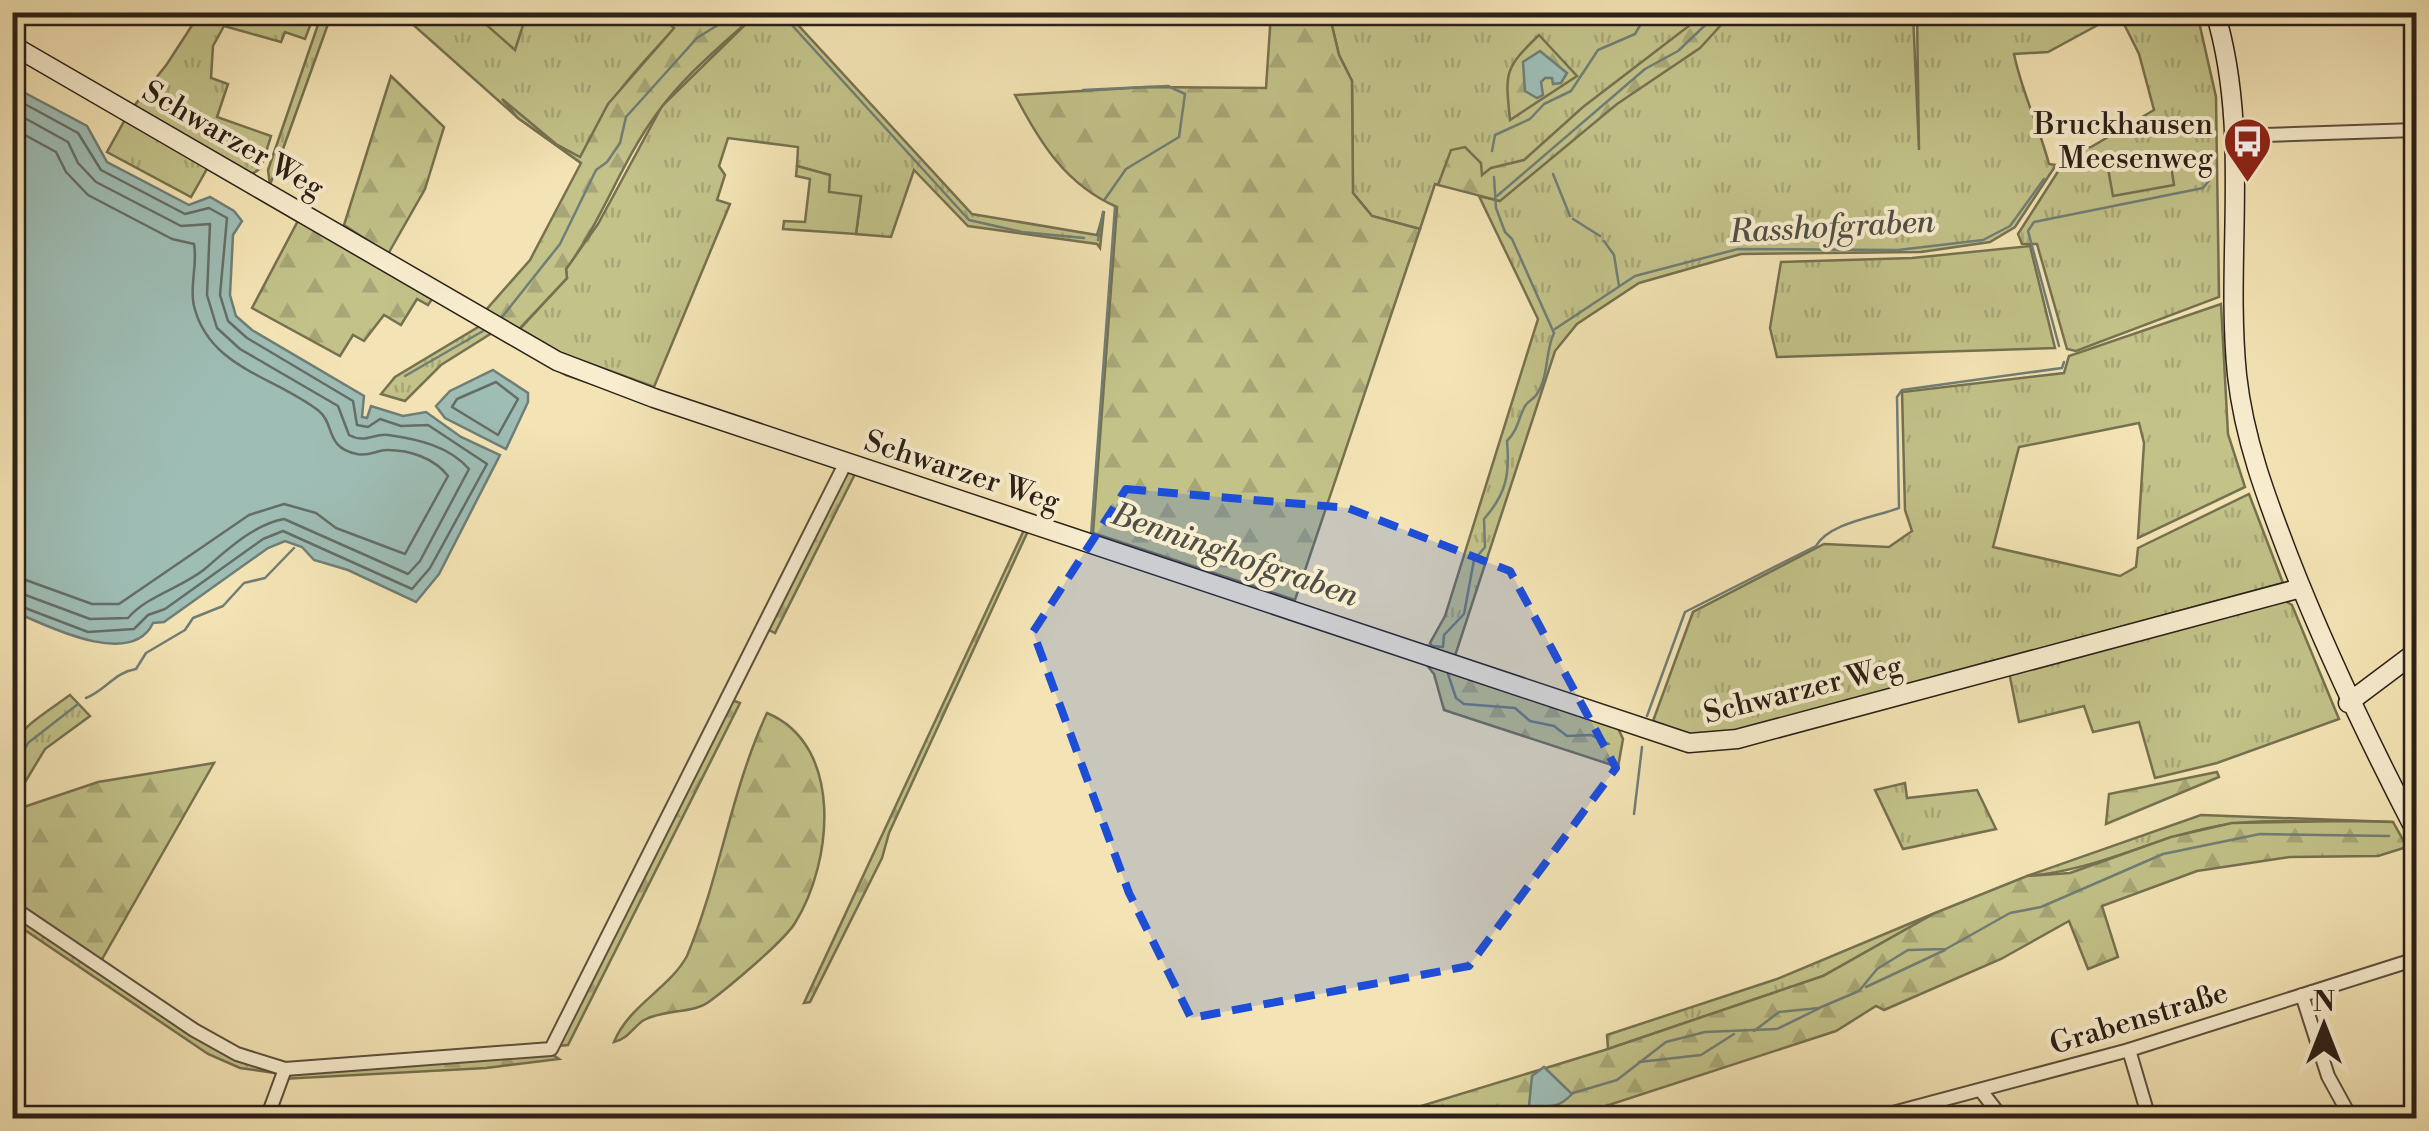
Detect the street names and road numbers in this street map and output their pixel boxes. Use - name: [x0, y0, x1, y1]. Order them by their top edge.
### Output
- street label: Schwarzer Weg: [135, 73, 331, 208]
- street label: Schwarzer Weg: [859, 422, 1065, 522]
- street label: Schwarzer Weg: [1700, 647, 1907, 733]
- street label: Grabenstraße: [2045, 974, 2233, 1064]

